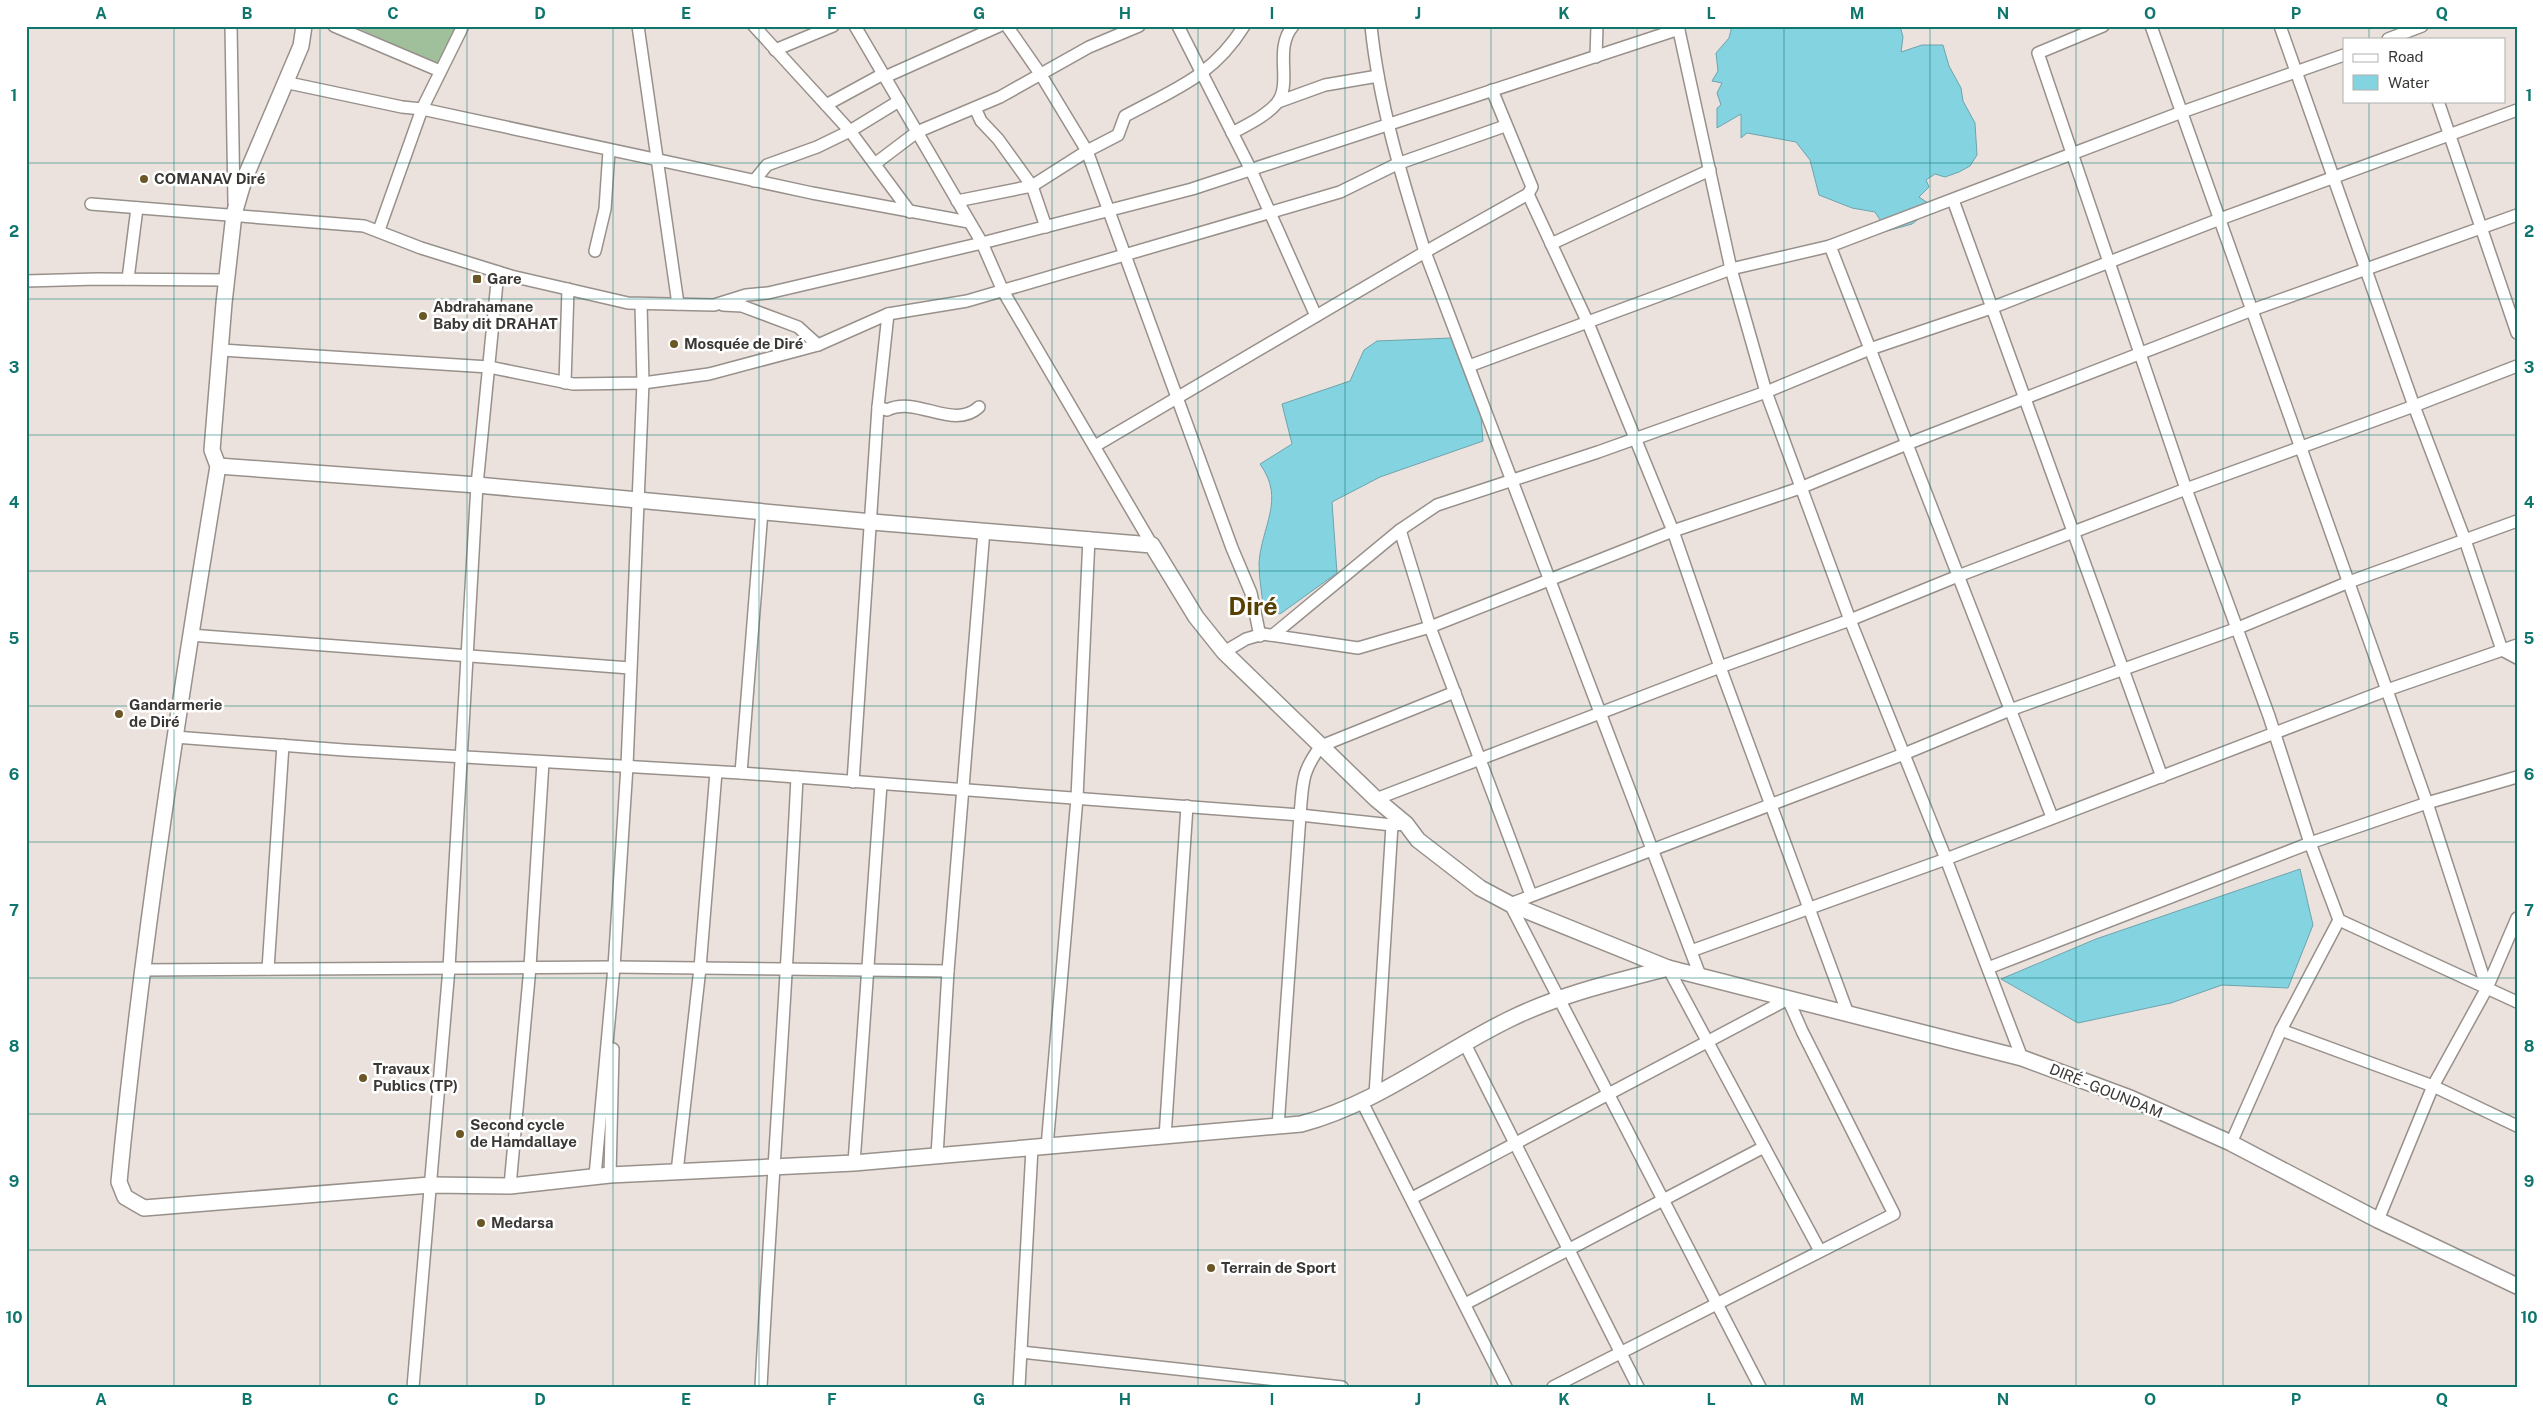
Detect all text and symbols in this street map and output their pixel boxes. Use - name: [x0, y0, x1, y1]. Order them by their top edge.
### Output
- text: A: [95, 4, 107, 23]
- text: B: [242, 4, 253, 23]
- text: C: [387, 4, 399, 23]
- text: D: [534, 4, 546, 23]
- text: E: [681, 4, 691, 23]
- text: F: [827, 4, 837, 23]
- text: G: [973, 4, 985, 23]
- text: H: [1119, 4, 1131, 23]
- text: I: [1270, 4, 1274, 23]
- text: J: [1415, 4, 1421, 23]
- text: K: [1558, 4, 1570, 23]
- text: L: [1706, 4, 1716, 23]
- text: M: [1850, 4, 1864, 23]
- text: N: [1997, 4, 2009, 23]
- text: O: [2144, 4, 2156, 23]
- text: P: [2291, 4, 2301, 23]
- text: Q: [2436, 4, 2448, 23]
- legend: [2343, 38, 2506, 102]
- text: Road: [2388, 48, 2424, 65]
- text: Water: [2388, 74, 2430, 91]
- text: 1: [11, 86, 17, 105]
- text: 1: [2526, 86, 2532, 105]
- place label: COMANAV Diré: [154, 170, 265, 187]
- marker: COMANAV Diré: [138, 173, 150, 185]
- text: 2: [9, 222, 19, 241]
- text: 2: [2524, 222, 2534, 241]
- place label: Gare: [487, 270, 522, 287]
- marker: Gare: [471, 273, 483, 285]
- place label: Abdrahamane Baby dit DRAHAT: [433, 298, 558, 332]
- marker: Abdrahamane Baby dit DRAHAT: [417, 310, 429, 322]
- place label: Mosquée de Diré: [684, 335, 803, 352]
- marker: Mosquée de Diré: [668, 338, 680, 350]
- text: 3: [9, 358, 19, 377]
- text: 3: [2524, 358, 2534, 377]
- text: 4: [9, 493, 20, 512]
- text: 4: [2524, 493, 2535, 512]
- district label: Diré: [1228, 591, 1278, 621]
- text: 5: [9, 629, 20, 648]
- text: 5: [2524, 629, 2535, 648]
- place label: Gandarmerie de Diré: [129, 696, 223, 730]
- marker: Gandarmerie de Diré: [113, 708, 125, 720]
- text: 6: [9, 765, 19, 784]
- text: 6: [2524, 765, 2534, 784]
- text: 7: [9, 901, 19, 920]
- text: 7: [2524, 901, 2534, 920]
- text: 8: [9, 1037, 20, 1056]
- text: 8: [2524, 1037, 2535, 1056]
- place label: Travaux Publics (TP): [373, 1060, 458, 1094]
- street label: DIRÉ - GOUNDAM: [2047, 1060, 2165, 1121]
- marker: Travaux Publics (TP): [357, 1072, 369, 1084]
- place label: Second cycle de Hamdallaye: [470, 1116, 577, 1150]
- marker: Second cycle de Hamdallaye: [454, 1128, 466, 1140]
- text: 9: [9, 1172, 19, 1191]
- text: 9: [2524, 1172, 2534, 1191]
- place label: Medarsa: [491, 1214, 553, 1231]
- marker: Medarsa: [475, 1217, 487, 1229]
- place label: Terrain de Sport: [1221, 1259, 1336, 1276]
- marker: Terrain de Sport: [1205, 1262, 1217, 1274]
- text: 10: [5, 1308, 23, 1327]
- text: 10: [2520, 1308, 2538, 1327]
- text: A: [95, 1390, 107, 1409]
- text: B: [242, 1390, 253, 1409]
- text: C: [387, 1390, 399, 1409]
- text: D: [534, 1390, 546, 1409]
- text: E: [681, 1390, 691, 1409]
- text: F: [827, 1390, 837, 1409]
- text: G: [973, 1390, 985, 1409]
- text: H: [1119, 1390, 1131, 1409]
- text: I: [1270, 1390, 1274, 1409]
- text: J: [1415, 1390, 1421, 1409]
- text: K: [1558, 1390, 1570, 1409]
- text: L: [1706, 1390, 1716, 1409]
- text: M: [1850, 1390, 1864, 1409]
- text: N: [1997, 1390, 2009, 1409]
- text: O: [2144, 1390, 2156, 1409]
- text: P: [2291, 1390, 2301, 1409]
- text: Q: [2436, 1390, 2448, 1409]

